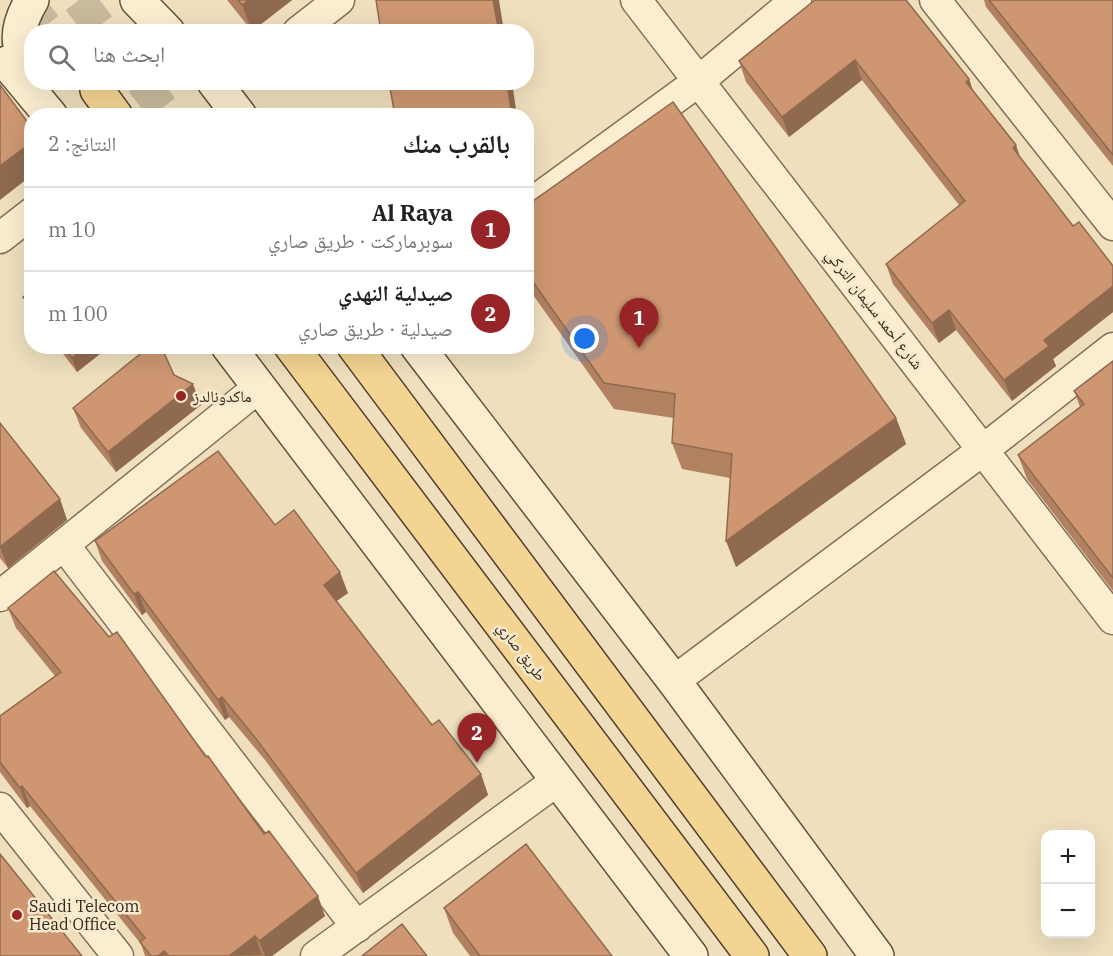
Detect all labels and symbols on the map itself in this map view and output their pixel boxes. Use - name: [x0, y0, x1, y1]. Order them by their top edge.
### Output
- street label: شارع أحمد سليمان التركي: [819, 245, 928, 375]
- pin: 1: [620, 298, 658, 348]
- your location: [570, 324, 599, 353]
- place label: ماكدونالدز: [192, 386, 252, 406]
- marker: ماكدونالدز: [174, 389, 188, 403]
- street label: طريق صاري: [491, 617, 551, 686]
- pin: 2: [458, 714, 496, 763]
- place label: Saudi Telecom Head Office: [29, 896, 139, 934]
- marker: Saudi Telecom Head Office: [10, 908, 24, 922]

